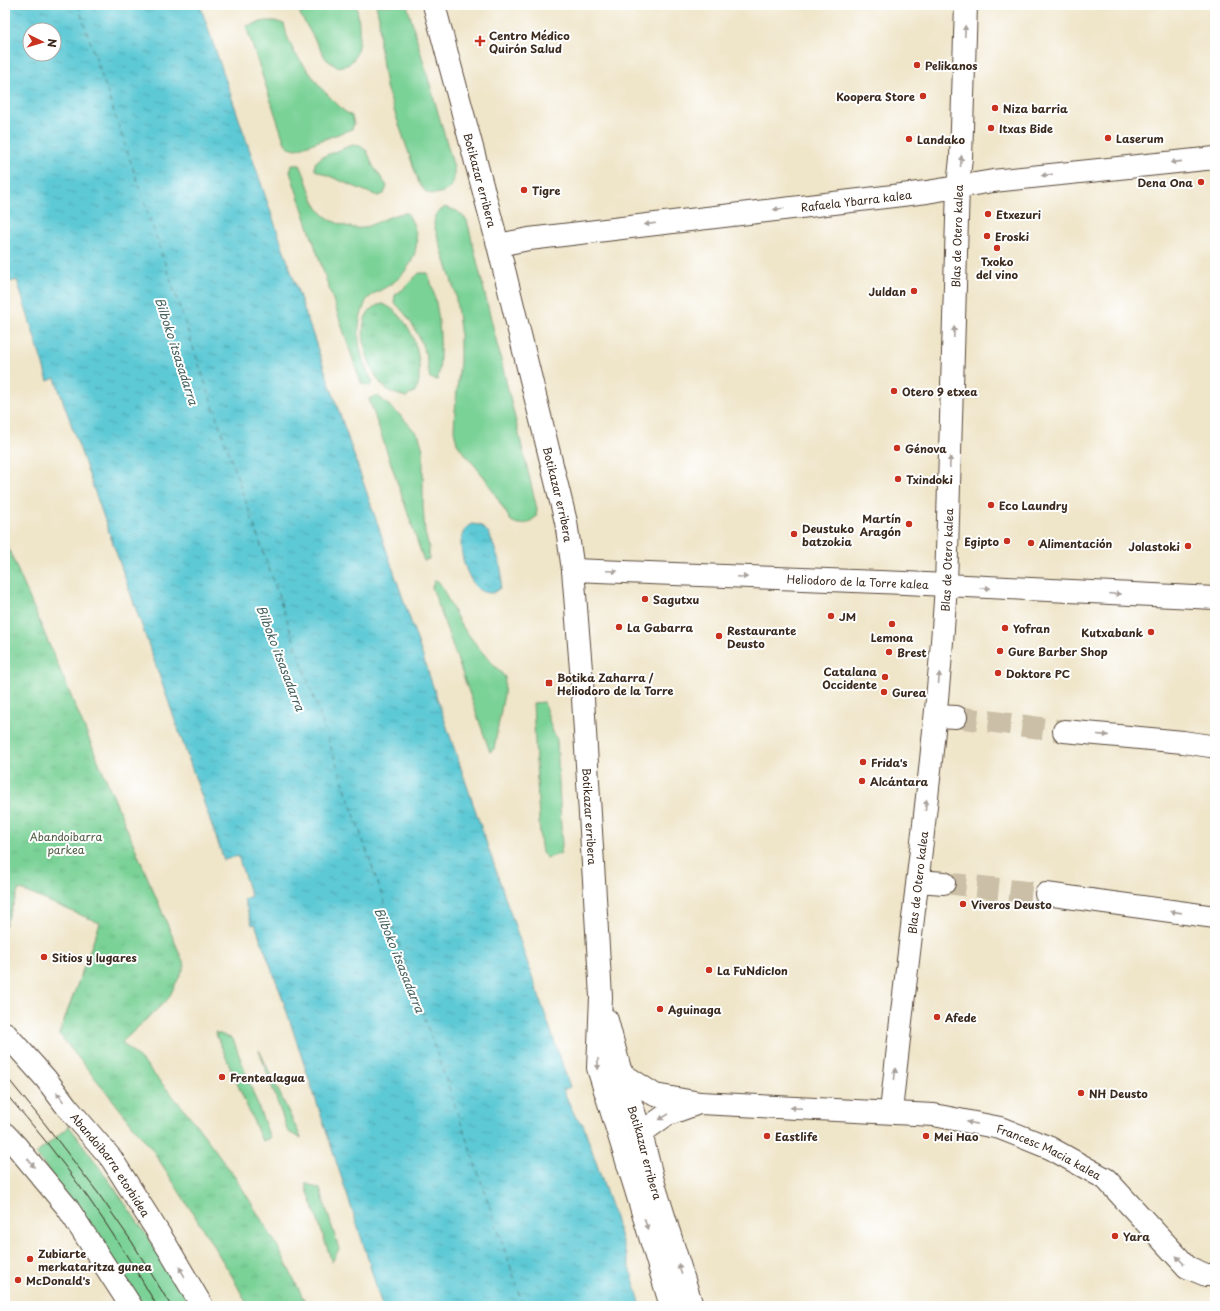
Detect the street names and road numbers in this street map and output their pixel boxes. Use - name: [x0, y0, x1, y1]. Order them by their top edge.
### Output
- street label: Botikazar erribera: [460, 131, 501, 229]
- street label: Blas de Otero kalea: [946, 184, 967, 288]
- street label: Rafaela Ybarra kalea: [800, 185, 913, 215]
- street label: Botikazar erribera: [539, 445, 577, 543]
- street label: Blas de Otero kalea: [936, 508, 957, 612]
- street label: Heliodoro de la Torre kalea: [786, 570, 930, 593]
- street label: Botikazar erribera: [579, 767, 602, 866]
- street label: Blas de Otero kalea: [903, 830, 932, 935]
- street label: Botikazar erribera: [624, 1103, 667, 1202]
- street label: Abandoibarra etorbidea: [67, 1109, 155, 1220]
- street label: Francesc Macia kalea: [995, 1119, 1105, 1183]

